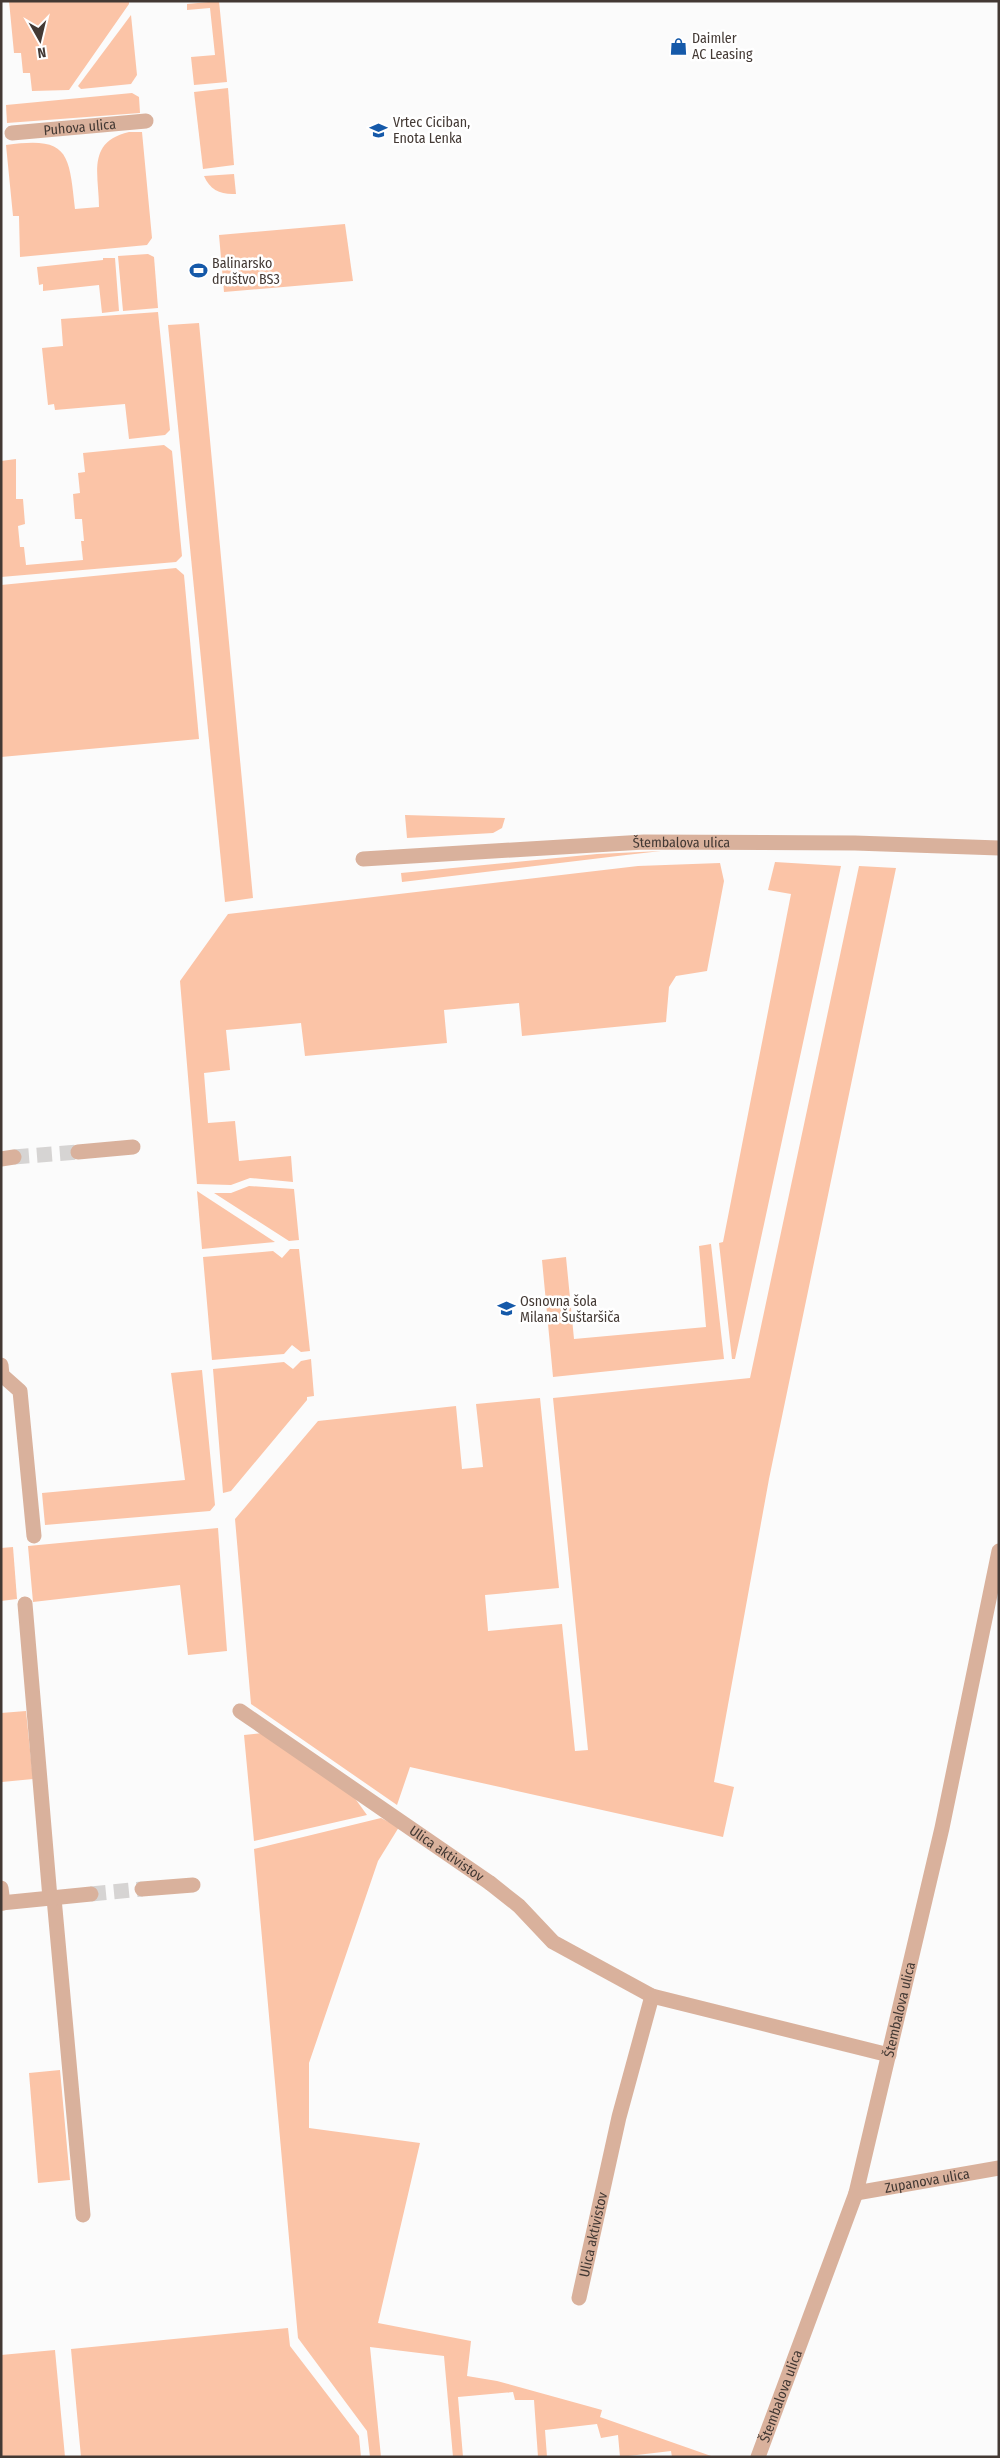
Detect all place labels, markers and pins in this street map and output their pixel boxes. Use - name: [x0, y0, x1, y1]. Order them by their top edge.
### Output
- place label: Daimler AC Leasing: [692, 30, 753, 63]
- shop icon: Daimler AC Leasing: [668, 36, 688, 56]
- place label: Vrtec Ciciban, Enota Lenka: [393, 114, 470, 147]
- school or university icon: Vrtec Ciciban, Enota Lenka: [369, 120, 389, 140]
- place label: Balinarsko društvo BS3: [212, 255, 280, 288]
- sports icon: Balinarsko društvo BS3: [188, 261, 208, 281]
- place label: Osnovna šola Milana Šuštaršiča: [520, 1293, 620, 1326]
- school or university icon: Osnovna šola Milana Šuštaršiča: [496, 1299, 516, 1319]

